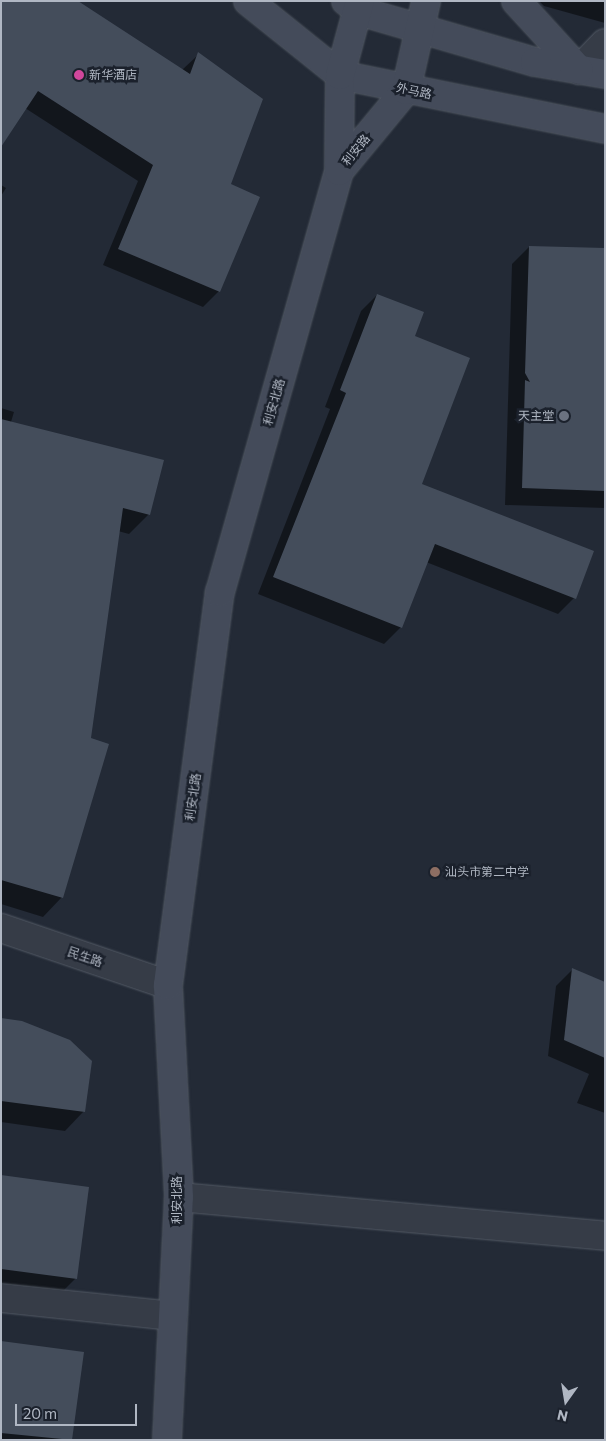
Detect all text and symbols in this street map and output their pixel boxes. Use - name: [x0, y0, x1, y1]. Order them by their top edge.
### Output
- place label: 新华酒店: [89, 68, 137, 82]
- marker: 新华酒店: [73, 69, 85, 81]
- street label: 外马路: [395, 80, 433, 102]
- street label: 利安路: [339, 131, 373, 169]
- street label: 利安北路: [260, 377, 288, 427]
- place label: 天主堂: [518, 409, 554, 423]
- marker: 天主堂: [558, 410, 570, 422]
- street label: 利安北路: [183, 772, 203, 822]
- place label: 汕头市第二中学: [445, 865, 529, 879]
- marker: 汕头市第二中学: [429, 866, 441, 878]
- street label: 民生路: [66, 944, 104, 970]
- street label: 利安北路: [170, 1176, 184, 1224]
- north arrow: [541, 1376, 591, 1426]
- scale bar: [18, 1394, 140, 1426]
- text: 20 m: [23, 1404, 57, 1422]
- text: N: [555, 1407, 570, 1426]

